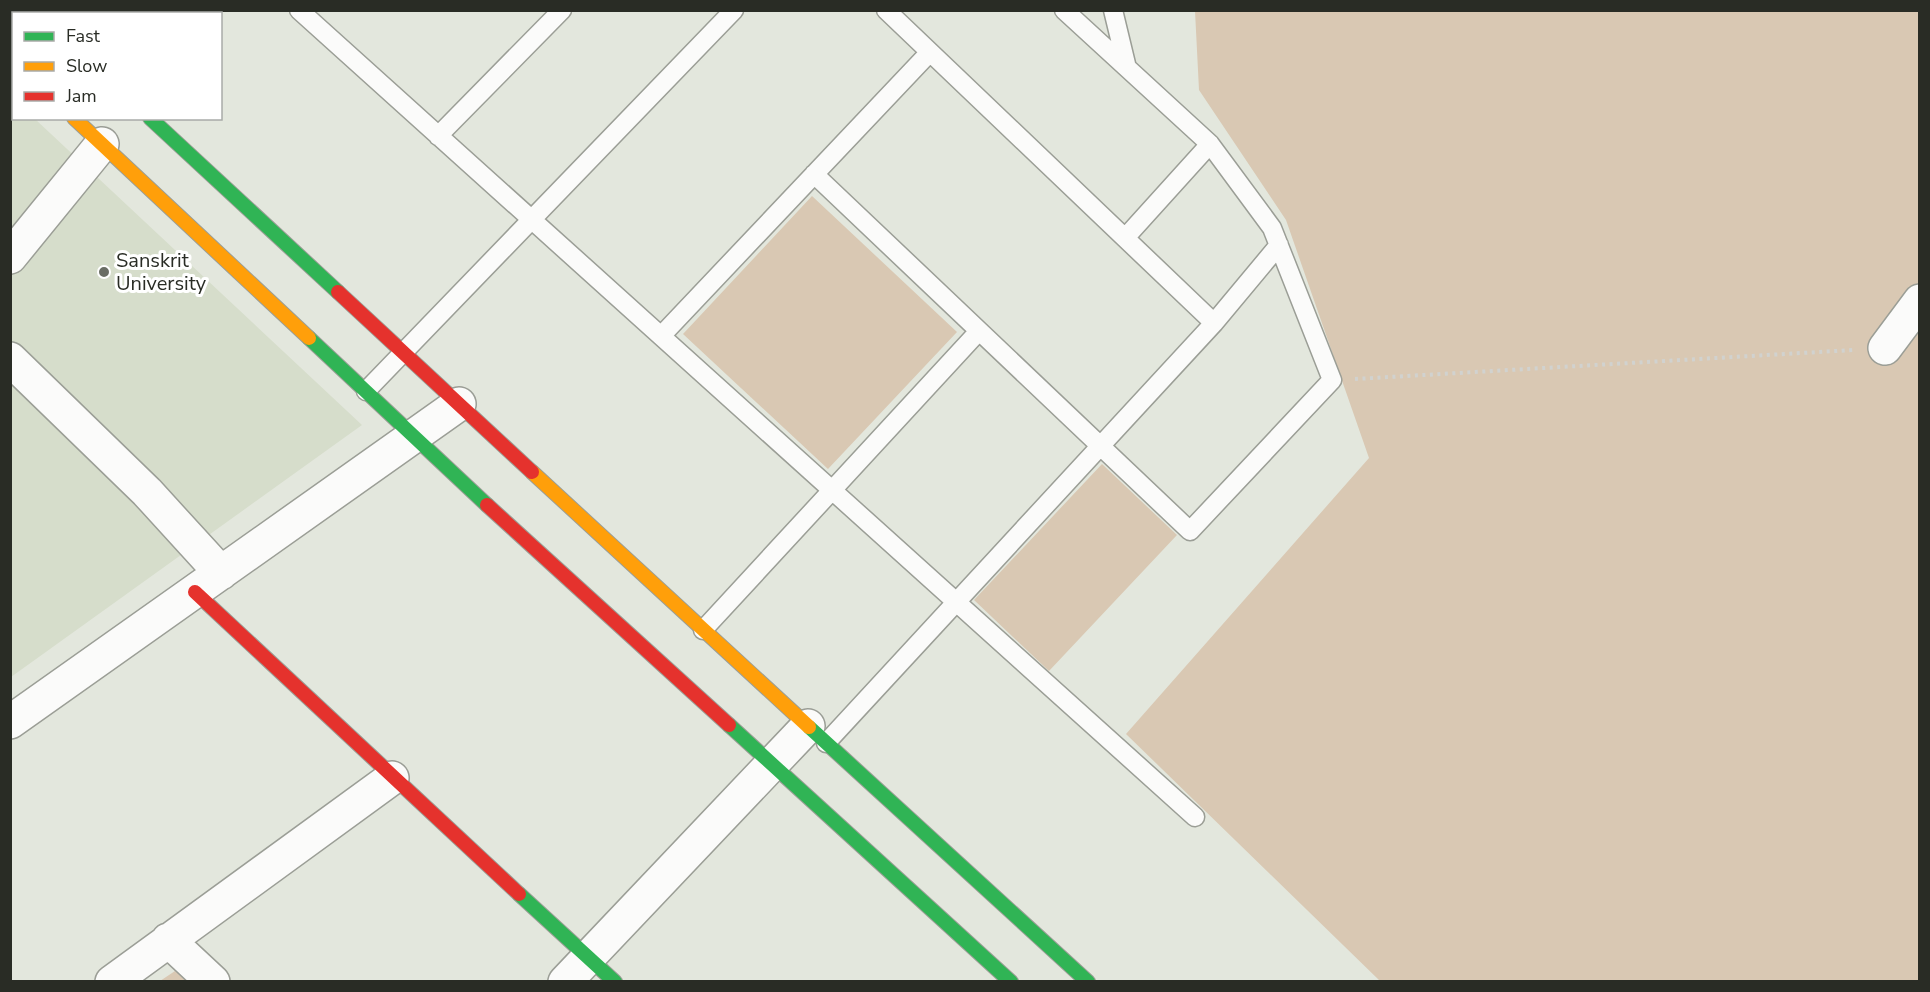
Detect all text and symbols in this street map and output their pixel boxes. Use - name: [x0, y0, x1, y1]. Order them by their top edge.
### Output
- legend: [12, 12, 222, 120]
- text: Fast: [66, 24, 101, 48]
- text: Slow: [66, 54, 107, 78]
- text: Jam: [65, 84, 97, 108]
- place label: Sanskrit University: [116, 247, 207, 297]
- marker: Sanskrit University: [97, 265, 111, 279]

